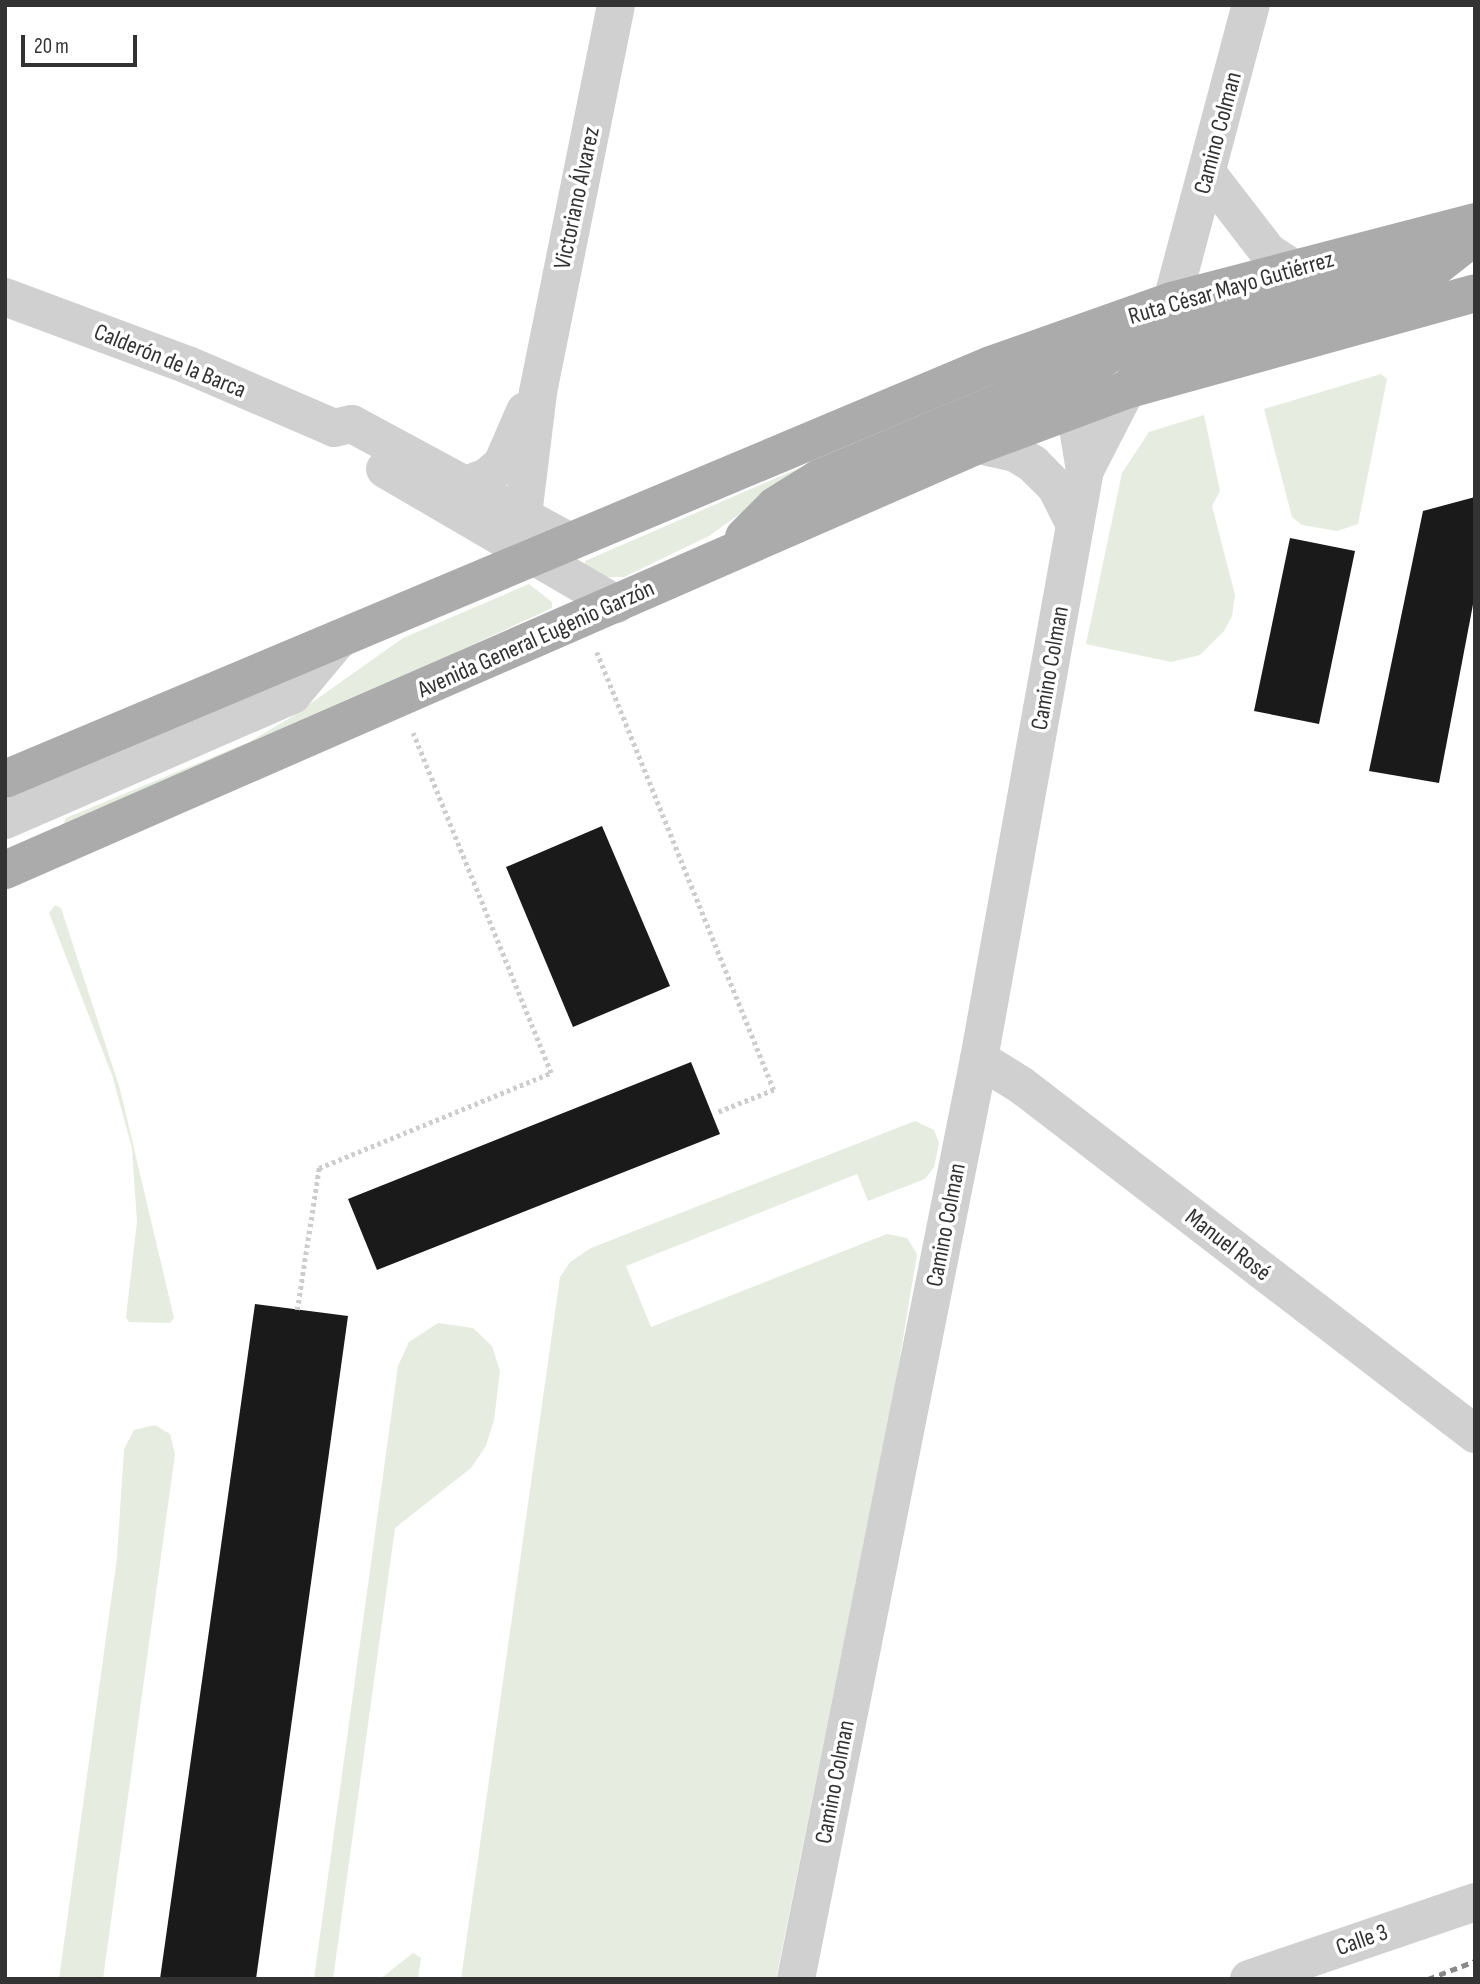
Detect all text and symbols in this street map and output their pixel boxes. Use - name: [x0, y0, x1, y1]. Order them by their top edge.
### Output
- scale bar: [24, 21, 140, 65]
- text: 20 m: [34, 34, 69, 59]
- street label: Camino Colman: [1188, 69, 1248, 197]
- street label: Victoriano Álvarez: [548, 124, 606, 272]
- street label: Ruta César Mayo Gutiérrez: [1125, 245, 1337, 331]
- street label: Calderón de la Barca: [90, 317, 250, 405]
- street label: Avenida General Eugenio Garzón: [413, 574, 659, 704]
- street label: Camino Colman: [1025, 604, 1075, 732]
- street label: Camino Colman: [920, 1161, 972, 1289]
- street label: Manuel Rosé: [1179, 1203, 1277, 1287]
- street label: Camino Colman: [809, 1718, 861, 1846]
- street label: Calle 3: [1332, 1918, 1392, 1962]

